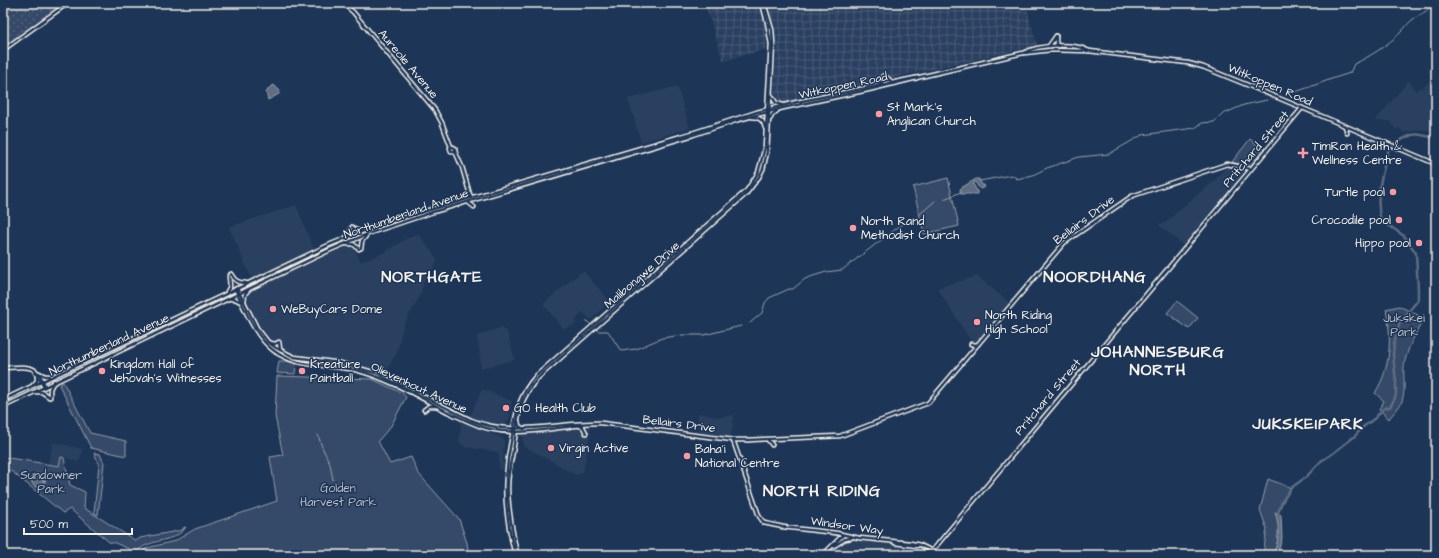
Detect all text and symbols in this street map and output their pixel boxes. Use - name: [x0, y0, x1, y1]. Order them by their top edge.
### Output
- street label: Aureole Avenue: [374, 26, 442, 103]
- street label: Witkoppen Road: [1225, 60, 1315, 110]
- street label: Witkoppen Road: [797, 68, 889, 104]
- place label: St Mark's Anglican Church: [887, 99, 976, 131]
- street label: Pritchard Street: [1219, 107, 1293, 191]
- marker: St Mark's Anglican Church: [874, 109, 884, 119]
- place label: TimRon Health & Wellness Centre: [1312, 138, 1402, 169]
- marker: TimRon Health & Wellness Centre: [1297, 147, 1309, 159]
- street label: Northumberland Avenue: [341, 184, 471, 243]
- place label: Turtle pool: [1325, 184, 1385, 201]
- marker: Turtle pool: [1388, 187, 1398, 197]
- street label: Bellairs Drive: [1050, 191, 1119, 249]
- place label: Crocodile pool: [1312, 212, 1391, 229]
- place label: North Rand Methodist Church: [861, 213, 959, 244]
- marker: Crocodile pool: [1394, 215, 1404, 225]
- marker: North Rand Methodist Church: [848, 223, 858, 233]
- place label: Hippo pool: [1355, 235, 1411, 252]
- street label: Malibongwe Drive: [600, 237, 685, 313]
- marker: Hippo pool: [1414, 238, 1424, 248]
- district label: NORTHGATE: [381, 266, 483, 288]
- district label: NOORDHANG: [1043, 266, 1147, 288]
- place label: WeBuyCars Dome: [281, 301, 383, 319]
- marker: WeBuyCars Dome: [268, 304, 278, 314]
- place label: North Riding High School: [985, 307, 1052, 339]
- street label: Northumberland Avenue: [46, 309, 172, 380]
- park label: Jukskei Park: [1383, 310, 1425, 341]
- marker: North Riding High School: [972, 317, 982, 327]
- district label: JOHANNESBURG NORTH: [1090, 341, 1225, 381]
- street label: Pritchard Street: [1011, 355, 1085, 439]
- place label: Kingdom Hall of Jehovah's Witnesses: [110, 356, 222, 387]
- place label: Kreature Paintball: [310, 356, 361, 387]
- street label: Olievenhout Avenue: [368, 358, 470, 418]
- marker: Kingdom Hall of Jehovah's Witnesses: [97, 366, 107, 376]
- marker: Kreature Paintball: [297, 366, 307, 376]
- place label: GO Health Club: [514, 400, 596, 417]
- marker: GO Health Club: [501, 403, 511, 413]
- street label: Bellairs Drive: [642, 411, 717, 437]
- district label: JUKSKEIPARK: [1251, 413, 1364, 435]
- place label: Virgin Active: [559, 440, 629, 458]
- place label: Baha'i National Centre: [695, 441, 780, 472]
- marker: Virgin Active: [546, 443, 556, 453]
- marker: Baha'i National Centre: [682, 451, 692, 461]
- park label: Sundowner Park: [20, 467, 82, 498]
- park label: Golden Harvest Park: [300, 480, 377, 511]
- district label: NORTH RIDING: [763, 480, 881, 502]
- scale bar: [24, 510, 132, 536]
- street label: Windsor Way: [809, 512, 885, 541]
- text: 500 m: [30, 516, 68, 533]

